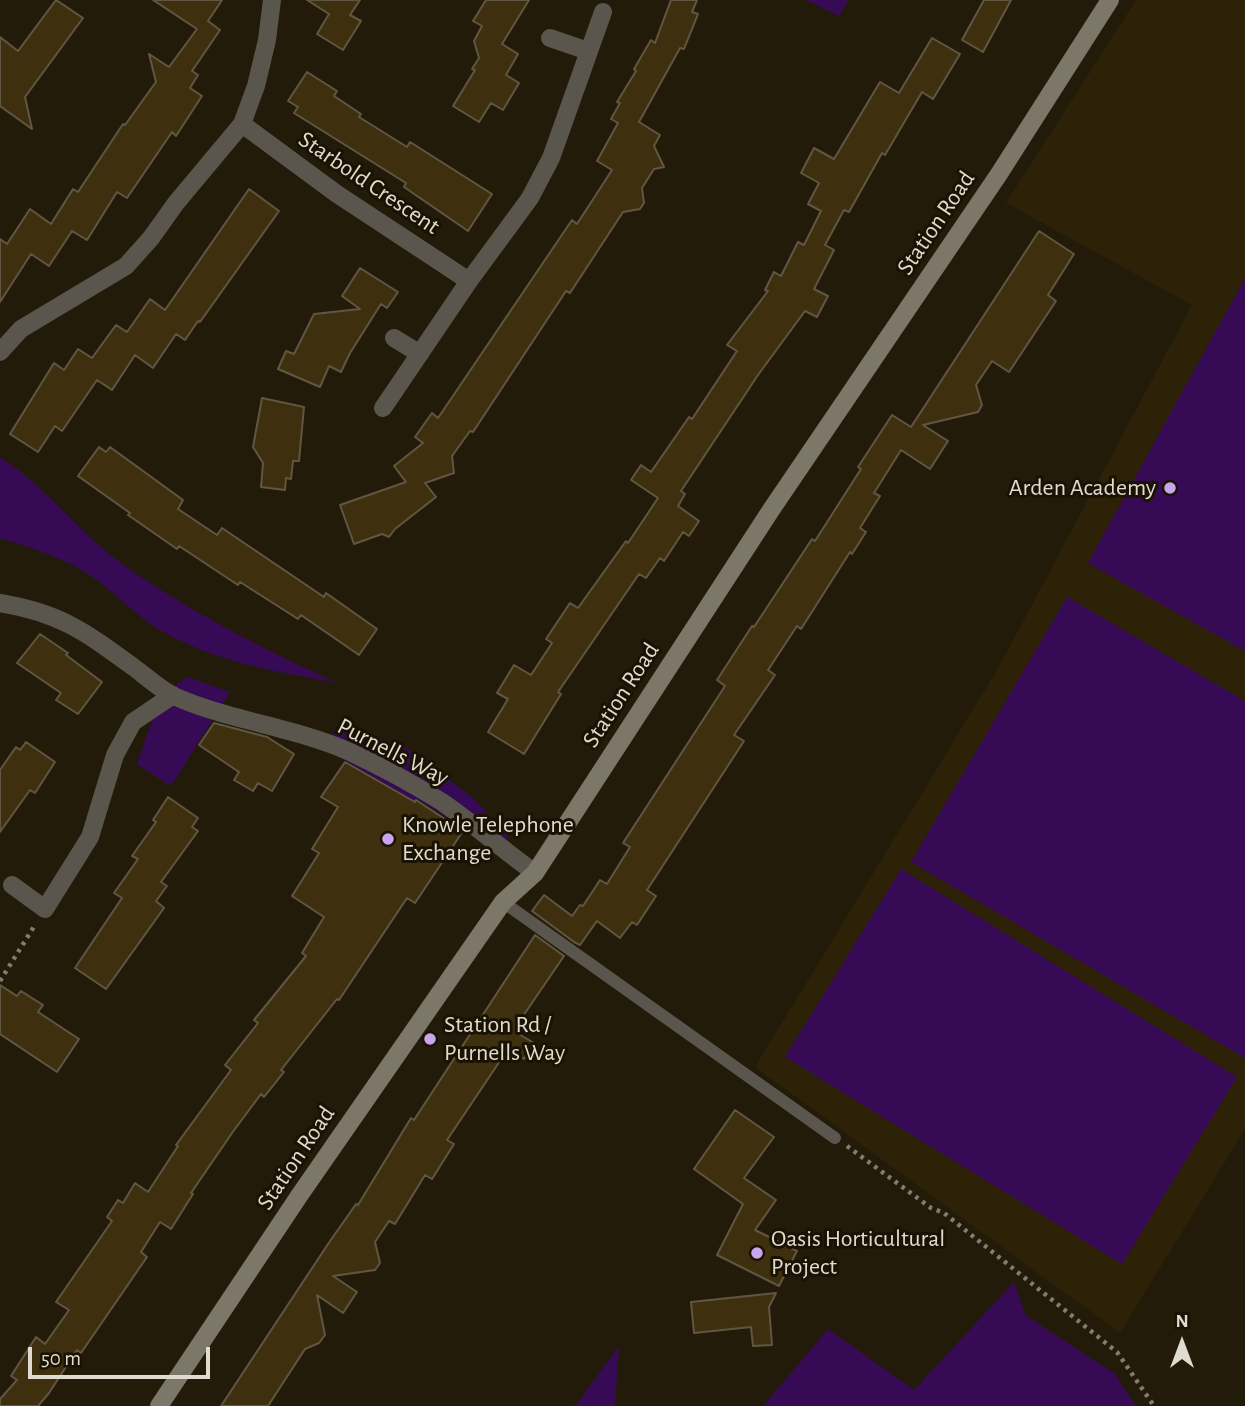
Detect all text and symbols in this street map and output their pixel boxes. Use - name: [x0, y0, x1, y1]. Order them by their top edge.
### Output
- street label: Starbold Crescent: [293, 125, 445, 241]
- street label: Station Road: [891, 166, 981, 280]
- place label: Arden Academy: [1009, 474, 1156, 502]
- marker: Arden Academy: [1162, 480, 1178, 496]
- street label: Station Road: [576, 637, 666, 753]
- street label: Purnells Way: [332, 712, 454, 792]
- place label: Knowle Telephone Exchange: [402, 811, 574, 867]
- marker: Knowle Telephone Exchange: [380, 831, 396, 847]
- place label: Station Rd / Purnells Way: [444, 1011, 565, 1067]
- marker: Station Rd / Purnells Way: [422, 1031, 438, 1047]
- street label: Station Road: [251, 1101, 341, 1215]
- place label: Oasis Horticultural Project: [771, 1225, 945, 1281]
- marker: Oasis Horticultural Project: [749, 1245, 765, 1261]
- north arrow: [1147, 1308, 1217, 1378]
- text: N: [1175, 1312, 1189, 1331]
- scale bar: [32, 1332, 214, 1376]
- text: 50 m: [41, 1348, 81, 1369]

